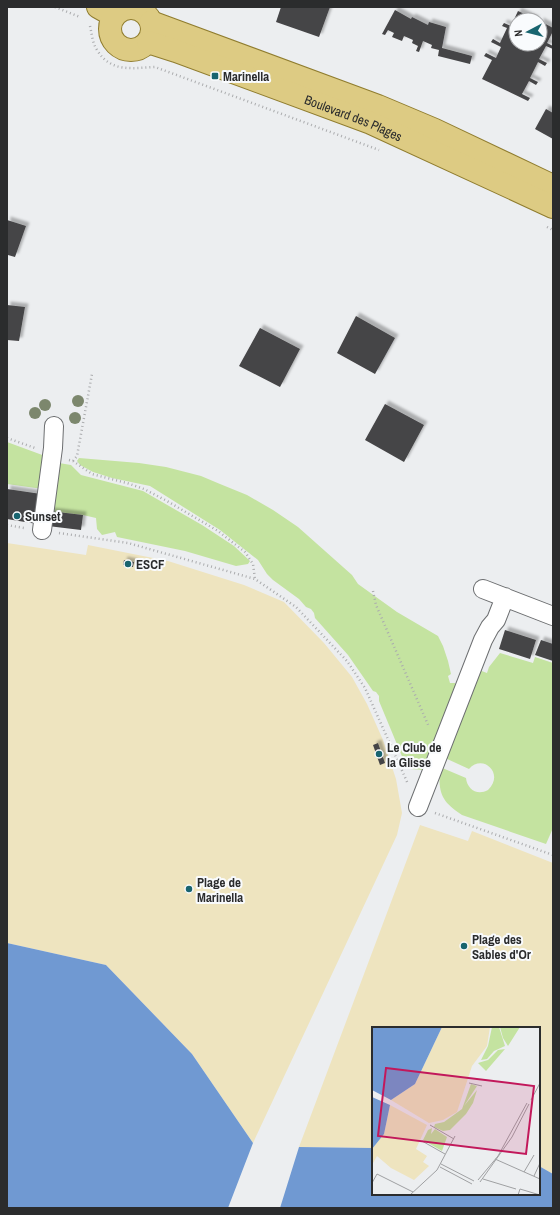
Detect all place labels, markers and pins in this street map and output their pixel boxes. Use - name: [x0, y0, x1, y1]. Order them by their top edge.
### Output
- place label: Marinella: [223, 68, 269, 85]
- marker: Marinella: [210, 71, 220, 81]
- place label: Sunset: [25, 508, 61, 525]
- marker: Sunset: [12, 511, 22, 521]
- place label: ESCF: [136, 556, 165, 573]
- marker: ESCF: [123, 559, 133, 569]
- place label: Le Club de la Glisse: [387, 739, 442, 771]
- marker: Le Club de la Glisse: [374, 749, 384, 759]
- place label: Plage de Marinella: [197, 874, 243, 906]
- marker: Plage de Marinella: [184, 884, 194, 894]
- place label: Plage des Sables d'Or: [472, 931, 532, 963]
- marker: Plage des Sables d'Or: [459, 941, 469, 951]

